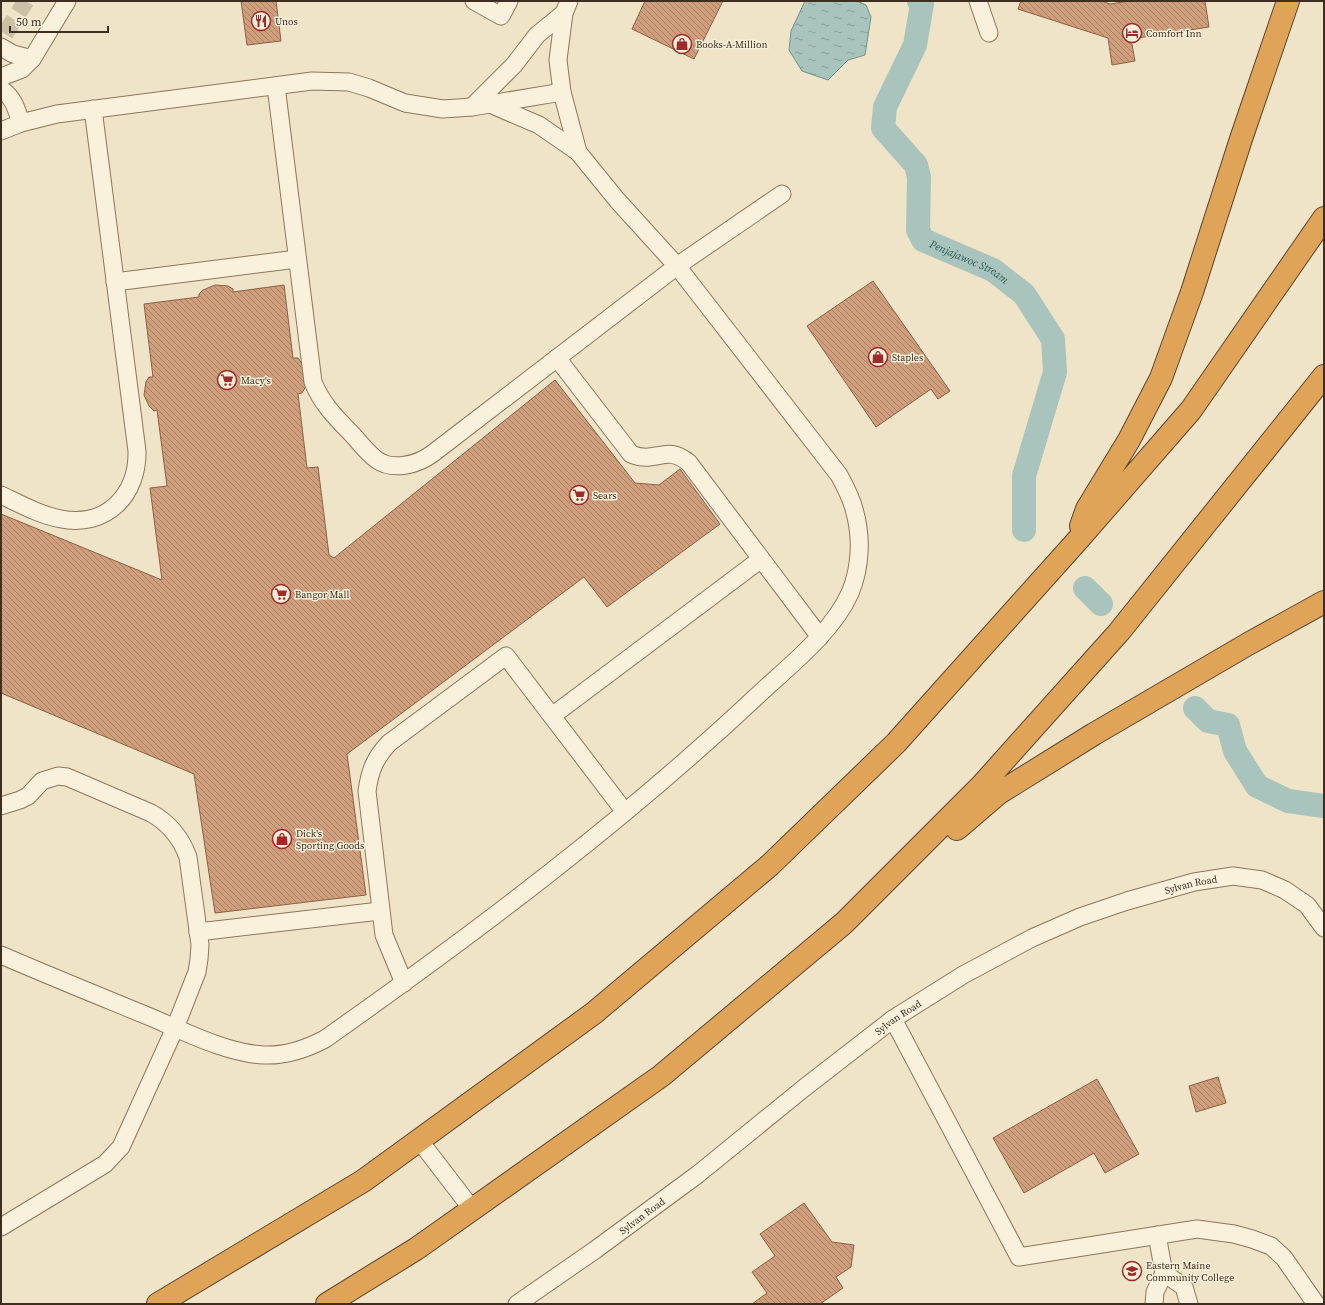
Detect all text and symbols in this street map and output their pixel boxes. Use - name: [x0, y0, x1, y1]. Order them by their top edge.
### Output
- scale bar: [10, 8, 108, 34]
- restaurant icon: Unos: [250, 10, 272, 32]
- text: 50 m: [16, 14, 42, 30]
- place label: Unos: [275, 15, 298, 28]
- hotel icon: Comfort Inn: [1121, 22, 1143, 44]
- place label: Comfort Inn: [1146, 27, 1202, 40]
- shop icon: Books-A-Million: [671, 33, 693, 55]
- place label: Books-A-Million: [696, 38, 768, 51]
- water label: Penjajawoc Stream: [926, 236, 1012, 287]
- shop icon: Staples: [867, 346, 889, 368]
- place label: Staples: [892, 351, 923, 364]
- supermarket icon: Macy's: [216, 369, 238, 391]
- place label: Macy's: [241, 374, 271, 387]
- supermarket icon: Sears: [568, 484, 590, 506]
- place label: Sears: [593, 489, 617, 502]
- supermarket icon: Bangor Mall: [270, 583, 292, 605]
- place label: Bangor Mall: [295, 588, 349, 601]
- place label: Dick's Sporting Goods: [296, 827, 364, 852]
- shop icon: Dick's Sporting Goods: [271, 828, 293, 850]
- street label: Sylvan Road: [1163, 872, 1218, 897]
- street label: Sylvan Road: [872, 997, 924, 1038]
- street label: Sylvan Road: [617, 1195, 668, 1237]
- place label: Eastern Maine Community College: [1146, 1259, 1234, 1284]
- school or university icon: Eastern Maine Community College: [1121, 1260, 1143, 1282]

